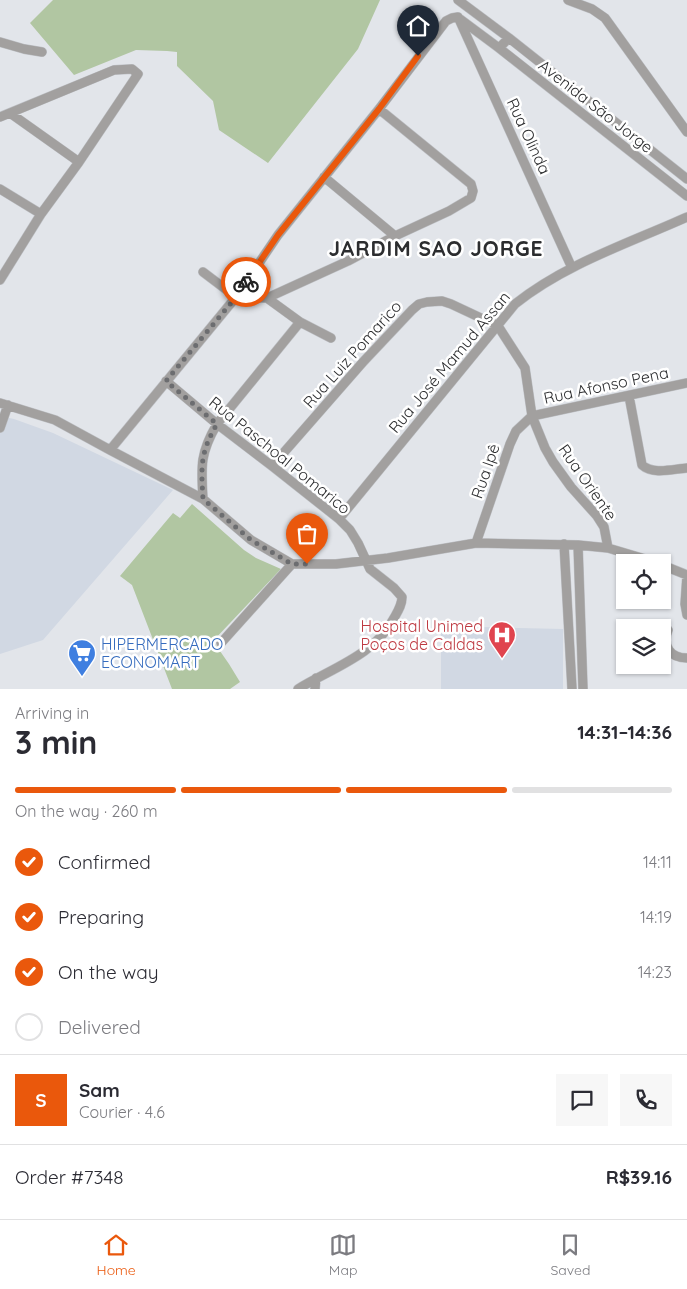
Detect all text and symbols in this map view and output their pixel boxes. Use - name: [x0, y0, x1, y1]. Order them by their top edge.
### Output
- pin: [397, 5, 439, 56]
- icon: home: [404, 12, 432, 40]
- street label: Avenida São Jorge: [535, 55, 657, 157]
- street label: Rua Olinda: [503, 95, 555, 177]
- district label: JARDIM SAO JORGE: [328, 235, 544, 261]
- courier: [221, 257, 271, 307]
- icon: bike: [232, 268, 260, 296]
- street label: Rua José Mamud Assan: [384, 287, 514, 437]
- street label: Rua Luiz Pomarico: [299, 296, 405, 412]
- street label: Rua Afonso Pena: [542, 362, 670, 408]
- street label: Rua Paschoal Pomarico: [205, 392, 355, 518]
- street label: Rua Oriente: [554, 440, 622, 524]
- street label: Rua Ipê: [466, 441, 504, 501]
- pin: [286, 513, 328, 564]
- icon: bag: [293, 520, 321, 548]
- map controls: [616, 554, 671, 674]
- button: locate: [616, 554, 671, 609]
- place label: Hospital Unimed Poços de Caldas: [360, 616, 483, 654]
- button: layers: [616, 619, 671, 674]
- hospital icon: Hospital Unimed Poços de Caldas: [487, 620, 517, 659]
- place label: HIPERMERCADO ECONOMART: [101, 634, 223, 672]
- supermarket icon: HIPERMERCADO ECONOMART: [67, 638, 97, 677]
- text: Arriving in: [15, 703, 89, 723]
- text: 14:31–14:36: [577, 720, 672, 744]
- text: 3 min: [15, 722, 97, 762]
- text: On the way · 260 m: [15, 801, 157, 821]
- icon: check: [15, 848, 43, 876]
- text: Confirmed: [58, 850, 151, 874]
- text: 14:11: [643, 852, 672, 872]
- icon: check: [15, 903, 43, 931]
- text: Preparing: [58, 905, 144, 929]
- text: 14:19: [640, 907, 672, 927]
- icon: check: [15, 958, 43, 986]
- text: On the way: [58, 960, 159, 984]
- text: 14:23: [638, 962, 672, 982]
- text: Delivered: [58, 1015, 141, 1039]
- button: chat: [556, 1074, 608, 1126]
- button: phone: [620, 1074, 672, 1126]
- text: Sam: [79, 1078, 120, 1102]
- text: S: [35, 1088, 47, 1112]
- text: Courier · 4.6: [79, 1102, 165, 1122]
- text: Order #7348: [15, 1165, 124, 1189]
- text: R$39.16: [606, 1165, 672, 1189]
- tab: Home: [97, 1231, 136, 1279]
- tab: Map: [329, 1231, 357, 1279]
- tab: Saved: [551, 1231, 590, 1279]

